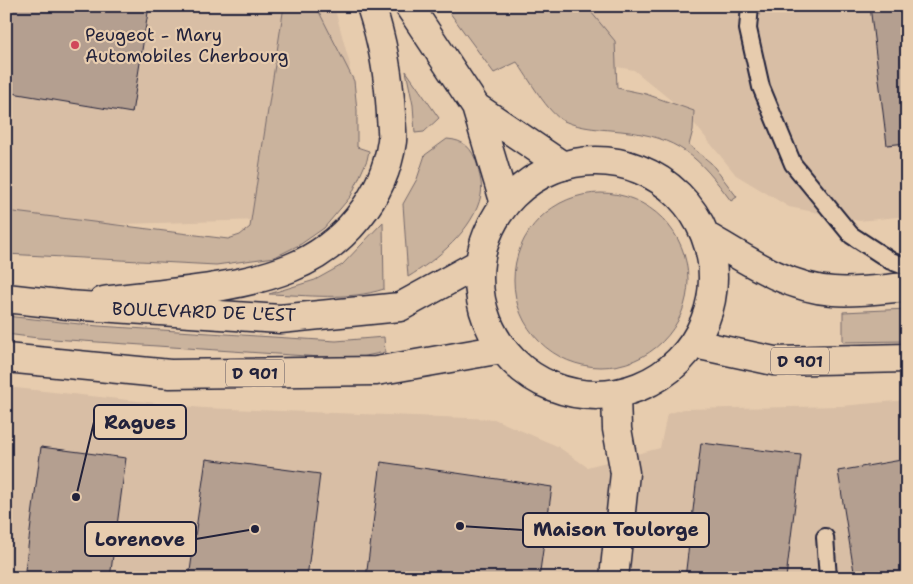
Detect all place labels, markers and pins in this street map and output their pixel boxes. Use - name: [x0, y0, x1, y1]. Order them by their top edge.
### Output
- place label: Peugeot - Mary Automobiles Cherbourg: [85, 23, 288, 68]
- marker: Peugeot - Mary Automobiles Cherbourg: [69, 39, 81, 51]
- callout: Ragues: [94, 405, 186, 439]
- callout: Maison Toulorge: [523, 513, 709, 547]
- callout: Lorenove: [85, 522, 196, 556]

